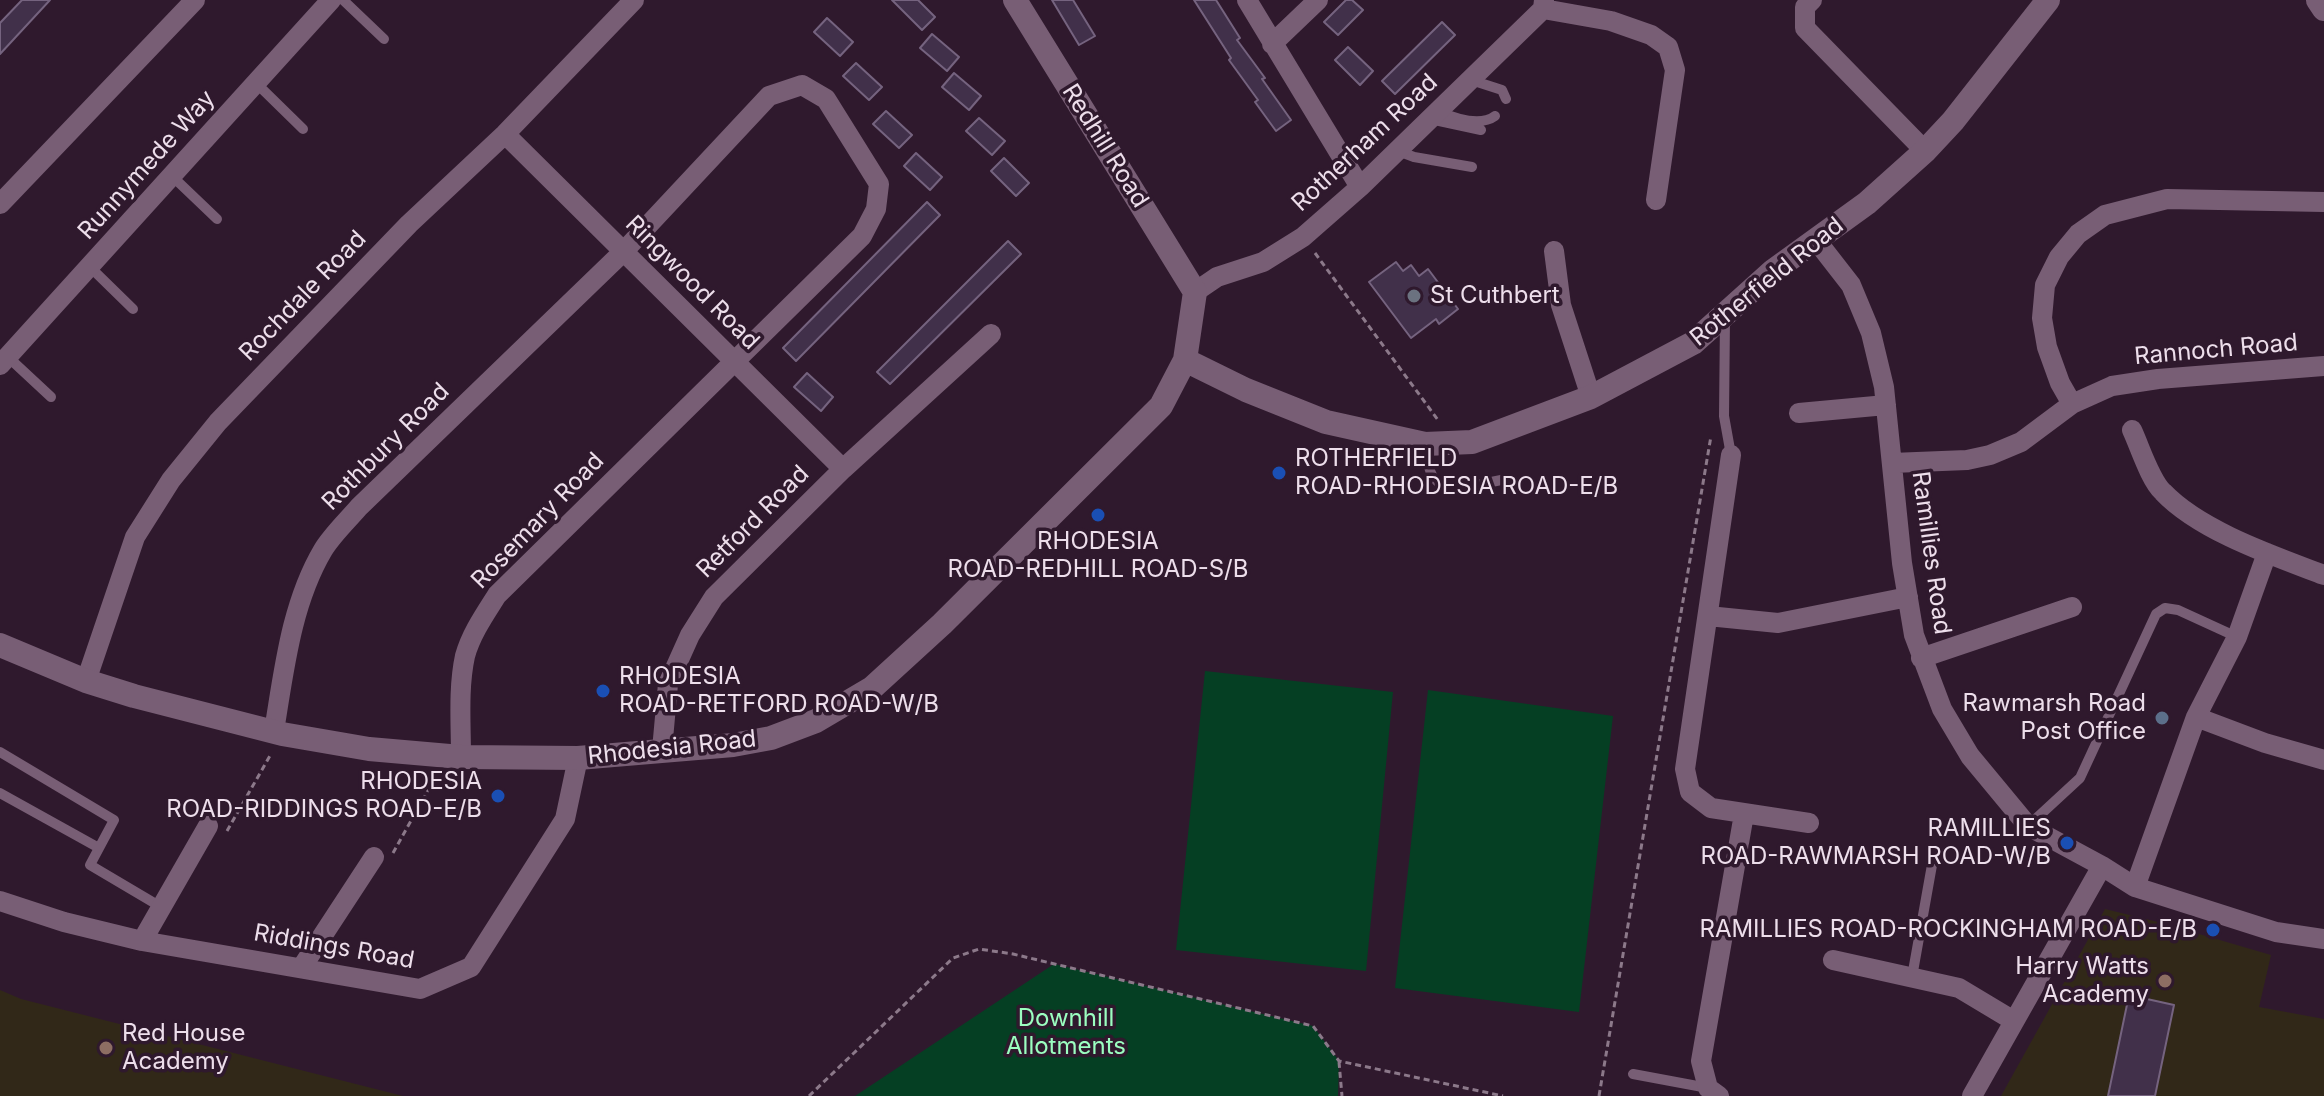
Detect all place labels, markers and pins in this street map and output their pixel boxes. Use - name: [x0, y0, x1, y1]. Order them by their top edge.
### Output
- place label: St Cuthbert: [1430, 282, 1560, 310]
- marker: St Cuthbert: [1405, 287, 1423, 305]
- place label: ROTHERFIELD ROAD-RHODESIA ROAD-E/B: [1295, 445, 1618, 501]
- marker: ROTHERFIELD ROAD-RHODESIA ROAD-E/B: [1270, 464, 1288, 482]
- marker: RHODESIA ROAD-REDHILL ROAD-S/B: [1089, 506, 1107, 524]
- place label: RHODESIA ROAD-REDHILL ROAD-S/B: [948, 528, 1248, 584]
- place label: RHODESIA ROAD-RETFORD ROAD-W/B: [619, 663, 939, 719]
- marker: RHODESIA ROAD-RETFORD ROAD-W/B: [594, 682, 612, 700]
- place label: Rawmarsh Road Post Office: [1963, 690, 2146, 746]
- marker: Rawmarsh Road Post Office: [2153, 709, 2171, 727]
- place label: RHODESIA ROAD-RIDDINGS ROAD-E/B: [166, 768, 482, 824]
- marker: RHODESIA ROAD-RIDDINGS ROAD-E/B: [489, 787, 507, 805]
- place label: RAMILLIES ROAD-RAWMARSH ROAD-W/B: [1700, 815, 2051, 871]
- marker: RAMILLIES ROAD-RAWMARSH ROAD-W/B: [2058, 834, 2076, 852]
- place label: RAMILLIES ROAD-ROCKINGHAM ROAD-E/B: [1699, 916, 2197, 944]
- marker: RAMILLIES ROAD-ROCKINGHAM ROAD-E/B: [2204, 921, 2222, 939]
- place label: Harry Watts Academy: [2015, 953, 2149, 1009]
- marker: Harry Watts Academy: [2156, 972, 2174, 990]
- place label: Red House Academy: [122, 1020, 246, 1076]
- marker: Red House Academy: [97, 1039, 115, 1057]

